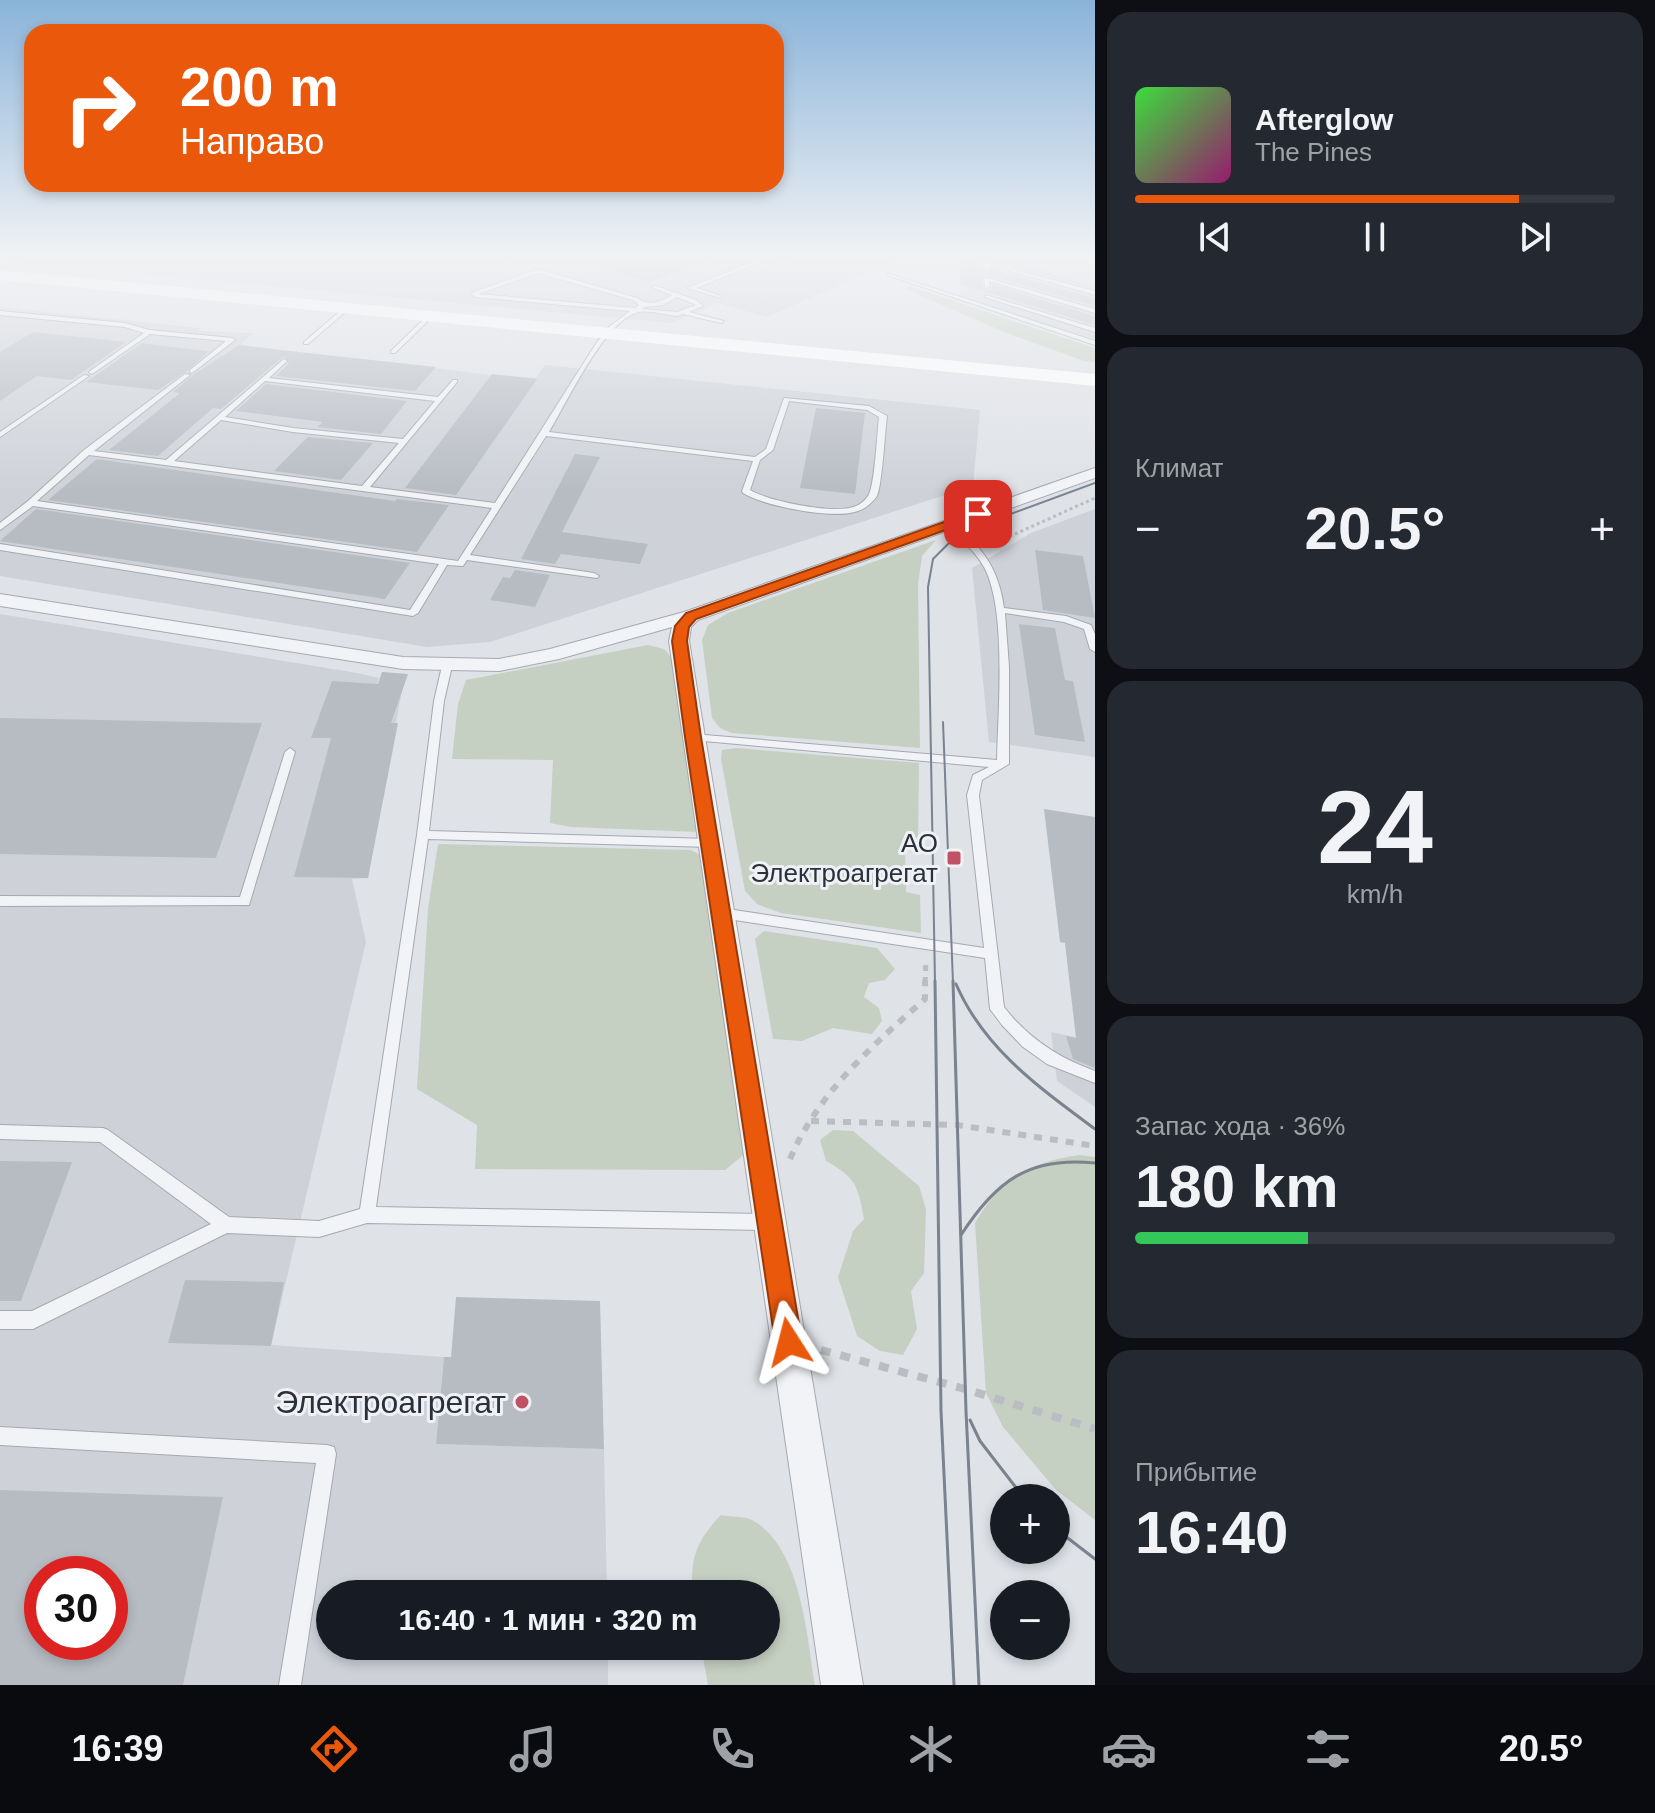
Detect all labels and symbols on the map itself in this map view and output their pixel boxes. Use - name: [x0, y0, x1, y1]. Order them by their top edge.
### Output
- pin: [944, 480, 1012, 548]
- place label: АО Электроагрегат: [750, 828, 938, 888]
- marker: АО Электроагрегат: [945, 849, 963, 867]
- position arrow: [747, 1300, 831, 1384]
- place label: Электроагрегат: [275, 1384, 506, 1420]
- marker: Электроагрегат: [513, 1393, 531, 1411]
- speed limit sign: 30: [24, 1556, 128, 1660]

